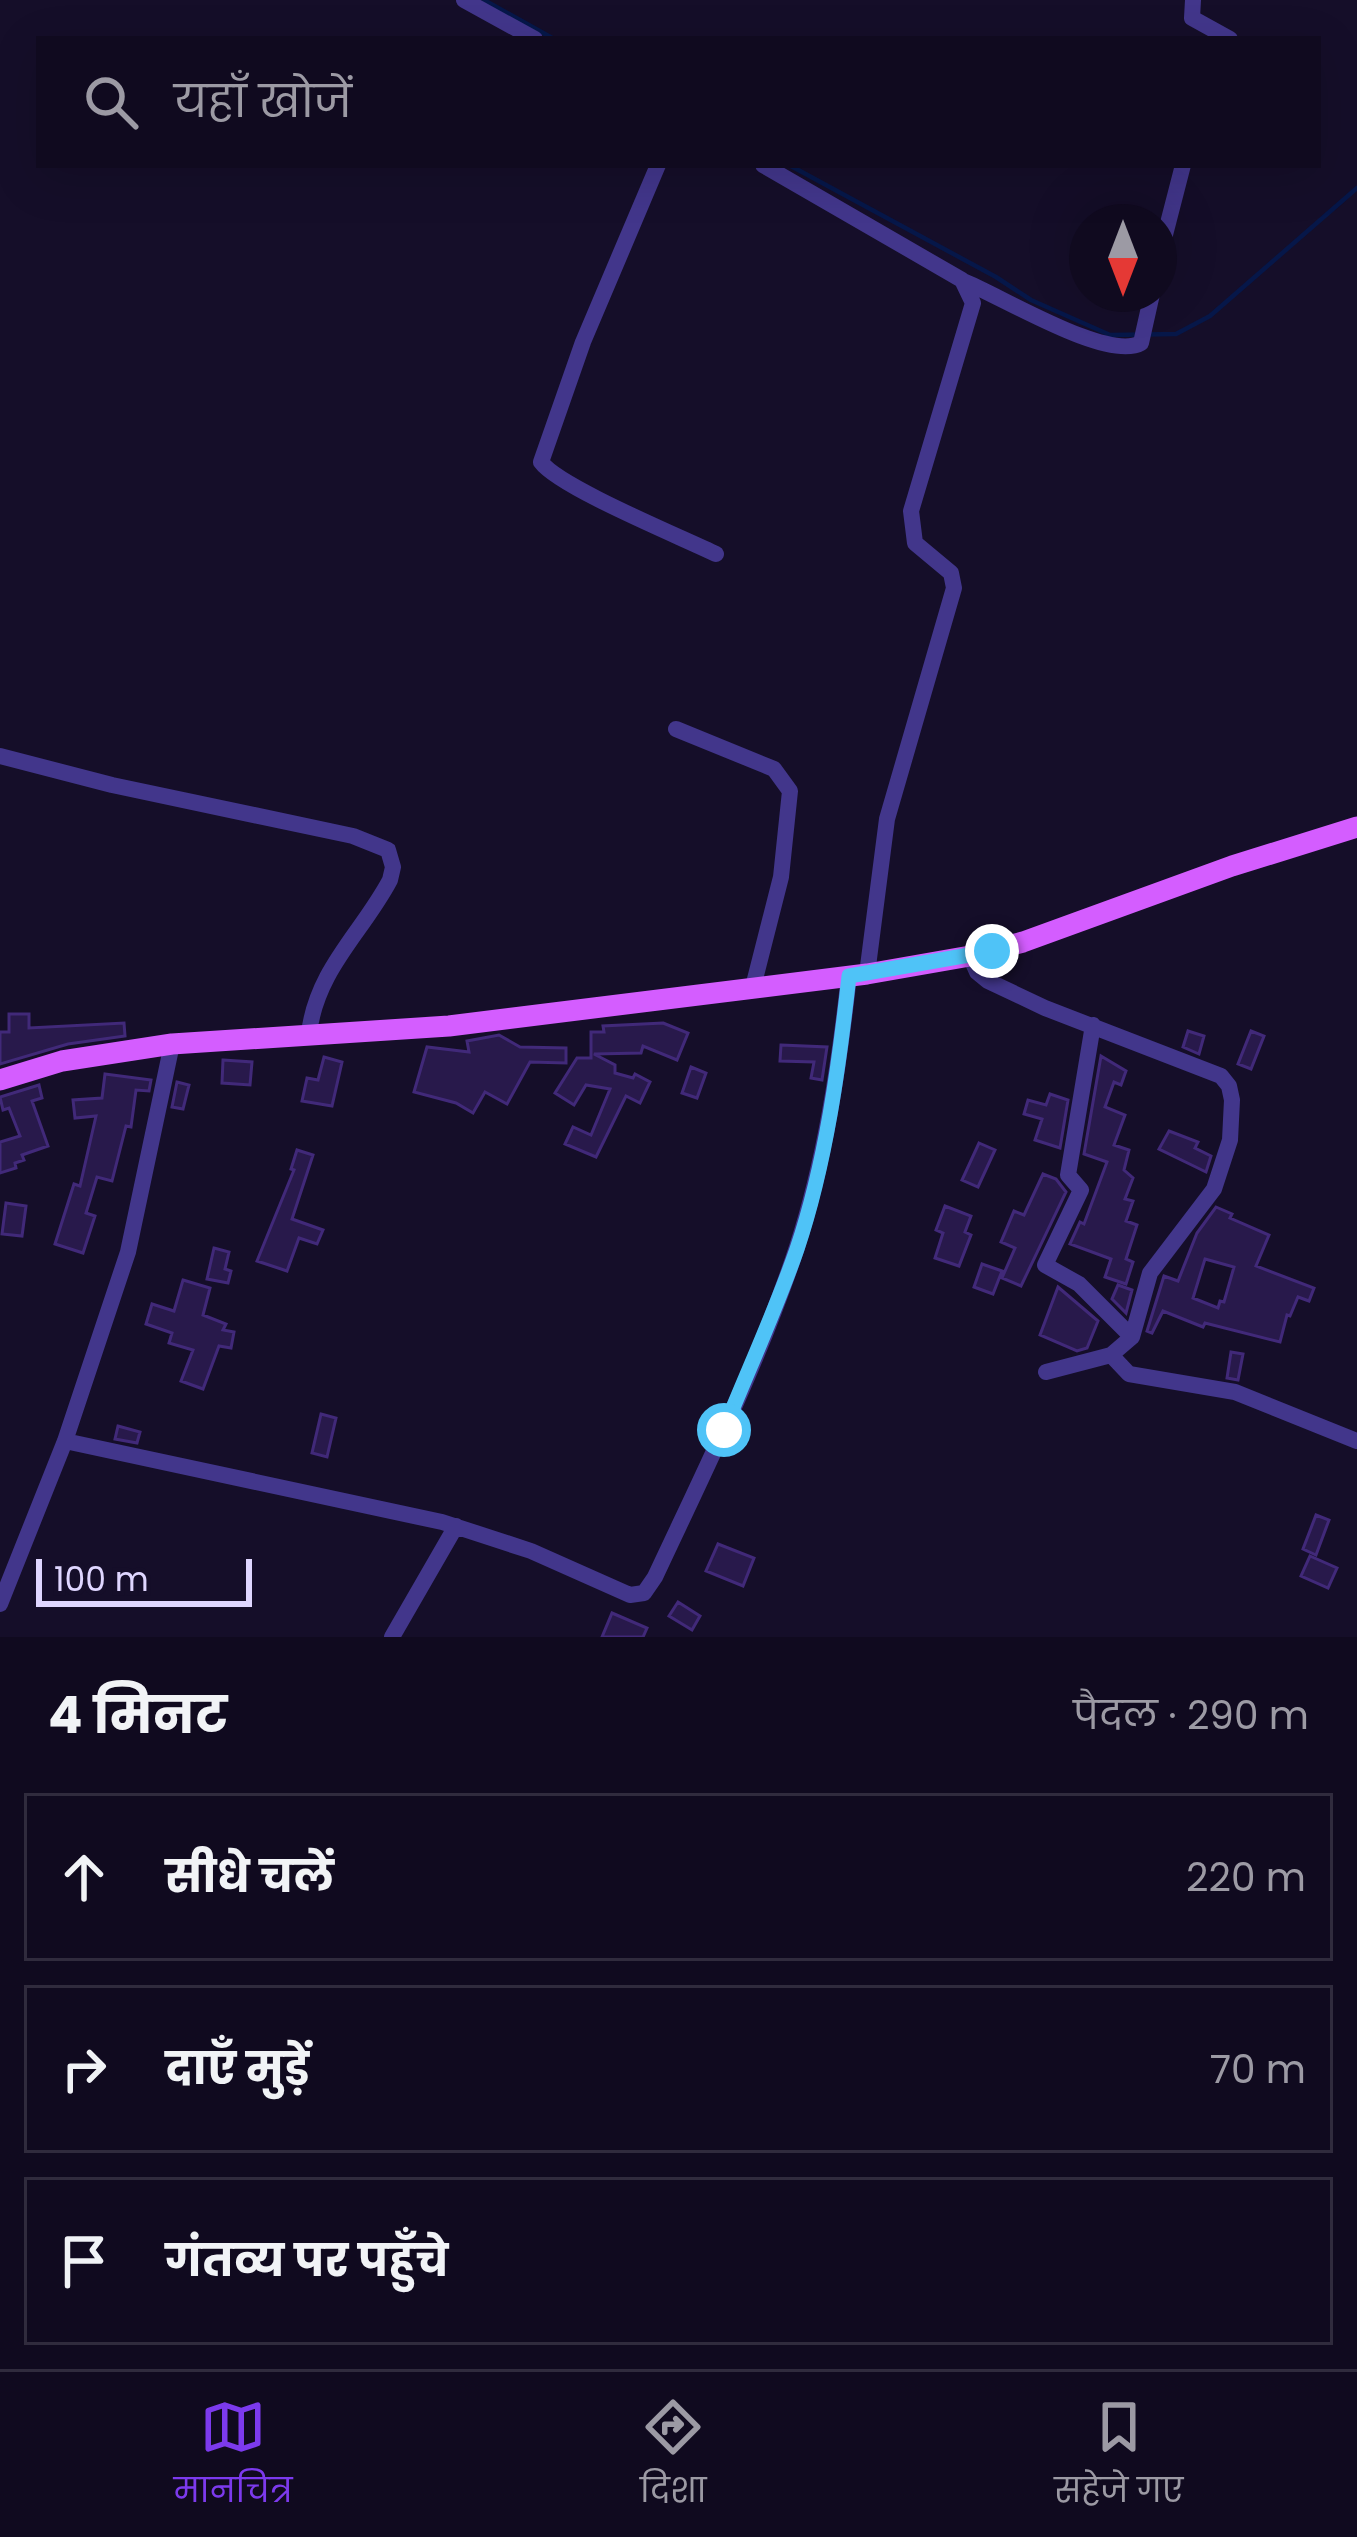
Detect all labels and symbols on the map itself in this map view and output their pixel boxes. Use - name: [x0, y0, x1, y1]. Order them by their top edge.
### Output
- north arrow: [1069, 204, 1177, 312]
- route end: [965, 924, 1019, 978]
- route start: [697, 1403, 751, 1457]
- scale bar: [36, 1553, 252, 1606]

